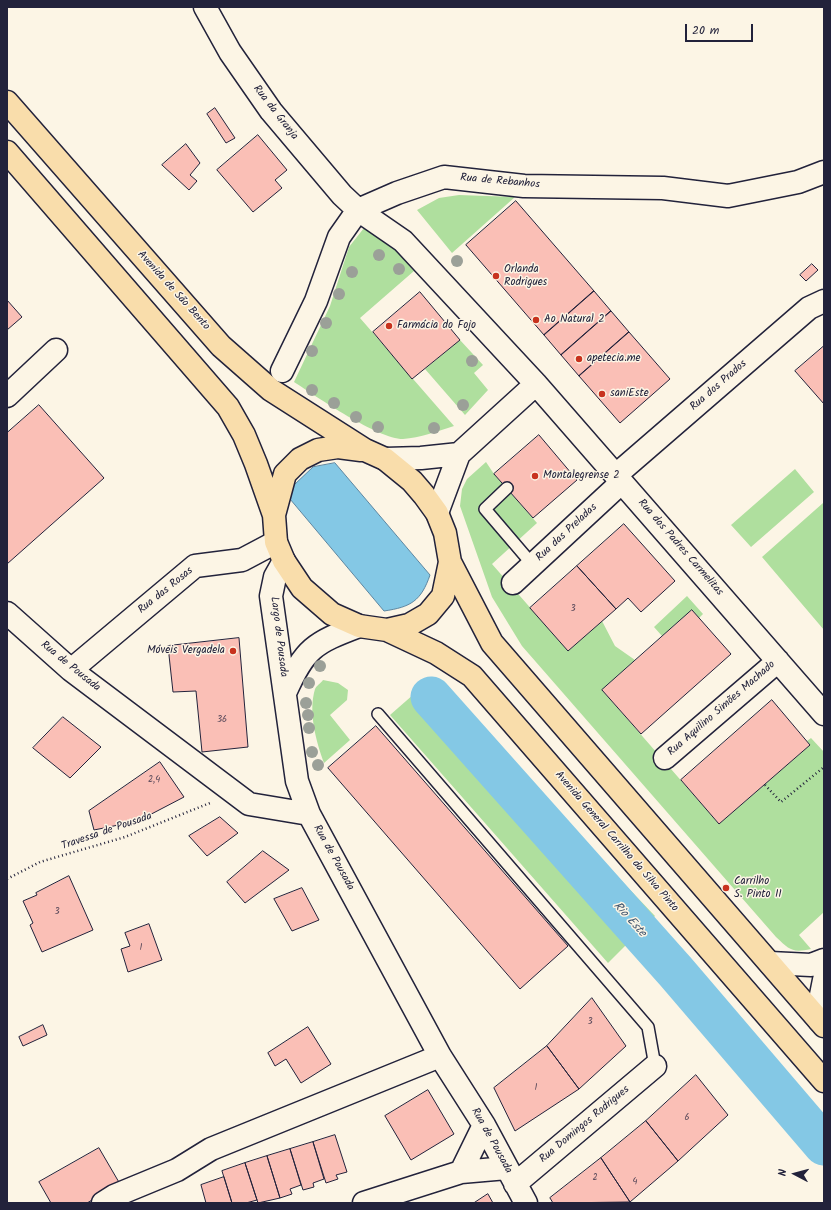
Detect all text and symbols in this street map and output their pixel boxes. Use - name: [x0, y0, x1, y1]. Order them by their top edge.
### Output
- scale bar: [687, 16, 755, 42]
- text: 20 m: [692, 21, 719, 40]
- street label: Rua da Granja: [250, 83, 300, 143]
- street label: Rua de Rebanhos: [460, 172, 540, 192]
- street label: Avenida de São Bento: [134, 249, 212, 333]
- place label: Orlanda Rodrigues: [504, 263, 547, 289]
- marker: Orlanda Rodrigues: [491, 271, 501, 281]
- place label: Ao Natural 2: [544, 313, 605, 327]
- marker: Ao Natural 2: [531, 315, 541, 325]
- place label: Farmácia do Fojo: [397, 319, 476, 333]
- marker: Farmácia do Fojo: [384, 321, 394, 331]
- place label: apetecia.me: [587, 352, 641, 366]
- marker: apetecia.me: [574, 354, 584, 364]
- street label: Rua dos Prados: [688, 358, 750, 414]
- place label: saniEste: [610, 387, 649, 401]
- marker: saniEste: [597, 389, 607, 399]
- place label: Montalegrense 2: [543, 469, 620, 483]
- marker: Montalegrense 2: [530, 471, 540, 481]
- street label: Rua dos Padres Carmelitas: [634, 497, 726, 599]
- street label: Rua das Preladas: [534, 501, 600, 565]
- street label: Rua das Rosas: [136, 565, 196, 617]
- street label: Largo de Pousada: [267, 596, 289, 678]
- house number: 3: [570, 604, 576, 614]
- street label: Rua de Pousada: [38, 639, 102, 695]
- place label: Móveis Vergadela: [147, 644, 225, 658]
- marker: Móveis Vergadela: [228, 646, 238, 656]
- street label: Rua Aquilino Simões Machado: [666, 659, 778, 759]
- house number: 36: [217, 715, 227, 725]
- street label: Avenida General Carrilho da Silva Pinto: [551, 769, 681, 915]
- house number: 2,4: [148, 775, 160, 785]
- street label: Travessa de Pousada: [60, 810, 154, 854]
- street label: Rua de Pousada: [310, 823, 356, 893]
- place label: Carrilho S. Pinto II: [734, 875, 782, 901]
- marker: Carrilho S. Pinto II: [721, 883, 731, 893]
- water label: Rio Este: [610, 899, 648, 941]
- house number: 3: [54, 907, 60, 917]
- house number: 1: [140, 943, 142, 953]
- house number: 3: [587, 1017, 593, 1027]
- house number: 1: [535, 1083, 537, 1093]
- street label: Rua Domingos Rodrigues: [537, 1084, 633, 1166]
- street label: Rua de Pousada: [468, 1106, 514, 1176]
- house number: 6: [684, 1113, 690, 1123]
- north arrow: [775, 1154, 815, 1194]
- text: N: [774, 1168, 792, 1177]
- house number: 2: [592, 1173, 598, 1183]
- house number: 4: [633, 1177, 637, 1187]

